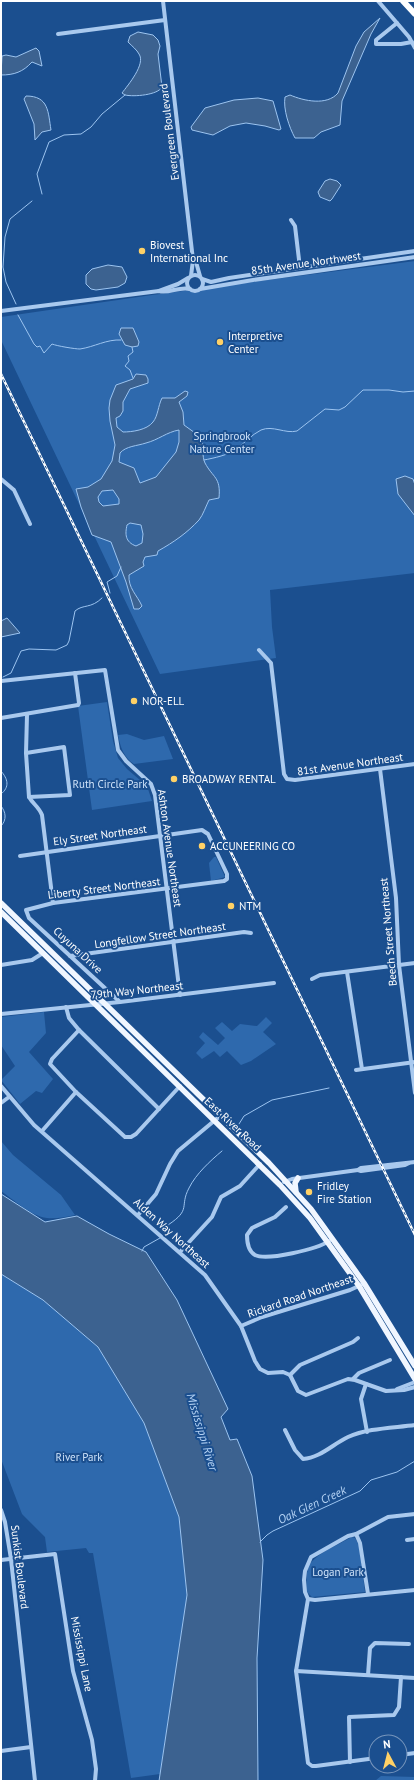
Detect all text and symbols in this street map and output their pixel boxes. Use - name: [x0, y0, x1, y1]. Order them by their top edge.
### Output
- street label: Evergreen Boulevard: [156, 83, 182, 181]
- place label: Biovest International Inc: [150, 238, 228, 265]
- marker: Biovest International Inc: [137, 246, 147, 256]
- street label: 85th Avenue Northwest: [250, 248, 362, 278]
- place label: Interpretive Center: [228, 329, 283, 356]
- marker: Interpretive Center: [215, 337, 225, 347]
- park label: Springbrook Nature Center: [189, 429, 255, 456]
- place label: NOR-ELL: [142, 694, 185, 708]
- marker: NOR-ELL: [129, 696, 139, 706]
- street label: 81st Avenue Northeast: [296, 750, 404, 778]
- place label: BROADWAY RENTAL: [182, 772, 276, 786]
- marker: BROADWAY RENTAL: [169, 774, 179, 784]
- park label: Ruth Circle Park: [73, 777, 148, 791]
- street label: Ashton Avenue Northeast: [155, 788, 185, 908]
- street label: Ely Street Northeast: [52, 821, 148, 848]
- place label: ACCUNEERING CO: [210, 839, 295, 853]
- marker: ACCUNEERING CO: [197, 841, 207, 851]
- street label: Liberty Street Northeast: [47, 874, 161, 902]
- street label: Beech Street Northeast: [376, 877, 400, 987]
- place label: NTM: [239, 899, 261, 913]
- marker: NTM: [226, 901, 236, 911]
- street label: Longfellow Street Northeast: [93, 919, 227, 951]
- street label: Cuyuna Drive: [51, 924, 106, 977]
- street label: 79th Way Northeast: [90, 978, 184, 1002]
- street label: East River Road: [202, 1094, 264, 1154]
- place label: Fridley Fire Station: [317, 1179, 372, 1206]
- marker: Fridley Fire Station: [304, 1187, 314, 1197]
- street label: Alden Way Northeast: [131, 1195, 213, 1271]
- street label: Rickard Road Northeast: [245, 1271, 355, 1321]
- water label: Mississippi River: [184, 1391, 222, 1473]
- park label: River Park: [55, 1450, 103, 1464]
- water label: Oak Glen Creek: [275, 1482, 349, 1527]
- street label: Sunkist Boulevard: [8, 1524, 32, 1610]
- park label: Logan Park: [312, 1565, 364, 1579]
- street label: Mississippi Lane: [68, 1615, 96, 1693]
- north arrow: [368, 1734, 408, 1774]
- text: N: [382, 1737, 391, 1751]

